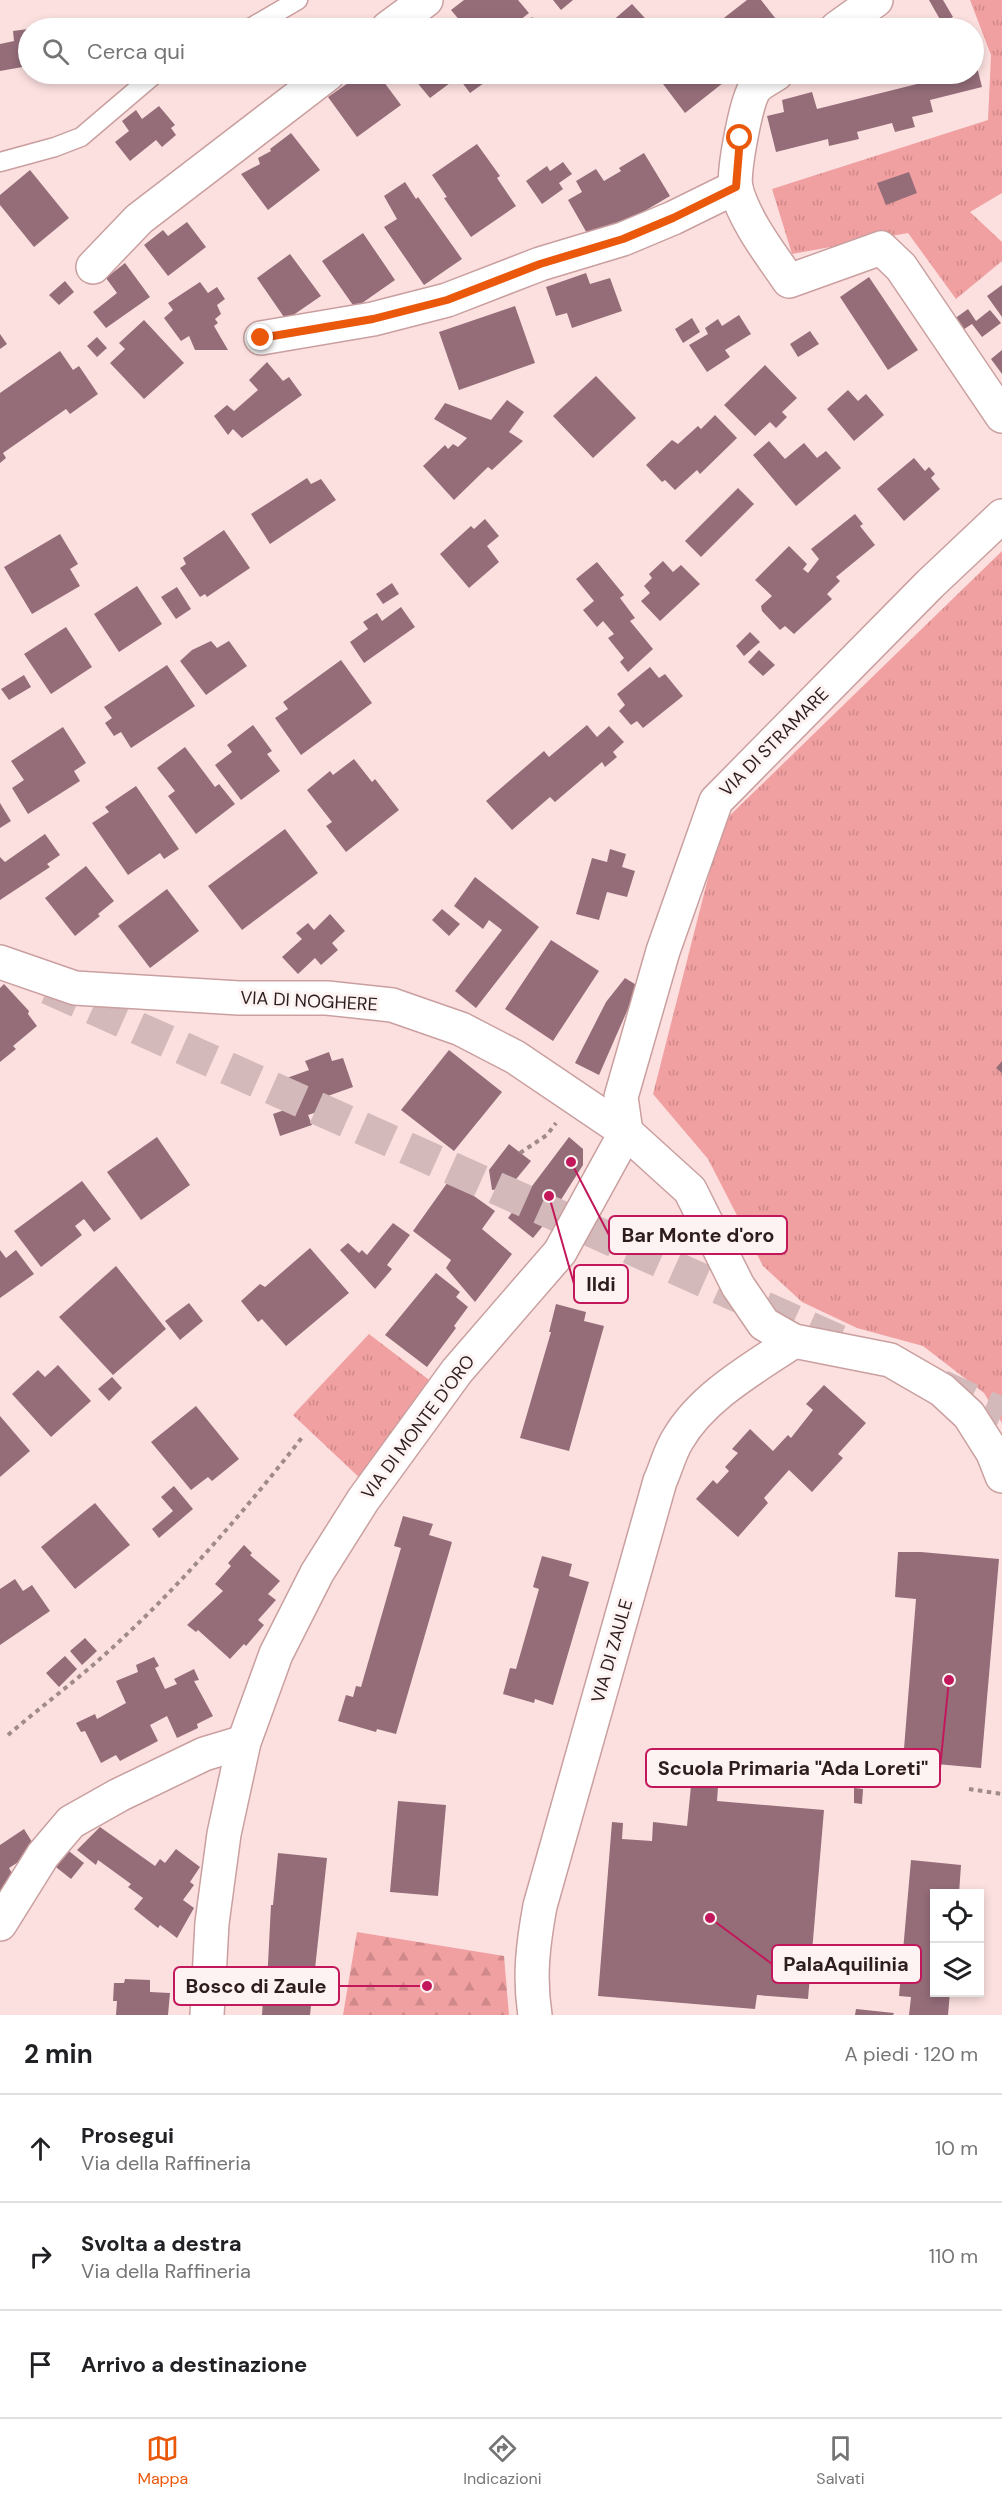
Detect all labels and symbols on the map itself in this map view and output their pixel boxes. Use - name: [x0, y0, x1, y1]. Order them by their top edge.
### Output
- route start: [726, 124, 752, 150]
- route end: [247, 324, 273, 350]
- street label: VIA DI STRAMARE: [714, 682, 834, 802]
- street label: VIA DI NOGHERE: [240, 985, 378, 1017]
- callout: Bar Monte d'oro: [609, 1216, 787, 1254]
- text: Bar Monte d'oro: [621, 1222, 775, 1248]
- callout: Ildi: [574, 1265, 628, 1303]
- text: Ildi: [586, 1271, 616, 1297]
- street label: VIA DI MONTE D'ORO: [356, 1350, 480, 1504]
- street label: VIA DI ZAULE: [586, 1596, 638, 1706]
- callout: Scuola Primaria "Ada Loreti": [646, 1749, 940, 1787]
- text: Scuola Primaria "Ada Loreti": [658, 1755, 928, 1781]
- callout: PalaAquilinia: [772, 1945, 921, 1983]
- text: PalaAquilinia: [783, 1951, 909, 1977]
- callout: Bosco di Zaule: [174, 1967, 339, 2005]
- text: Bosco di Zaule: [186, 1973, 326, 1999]

